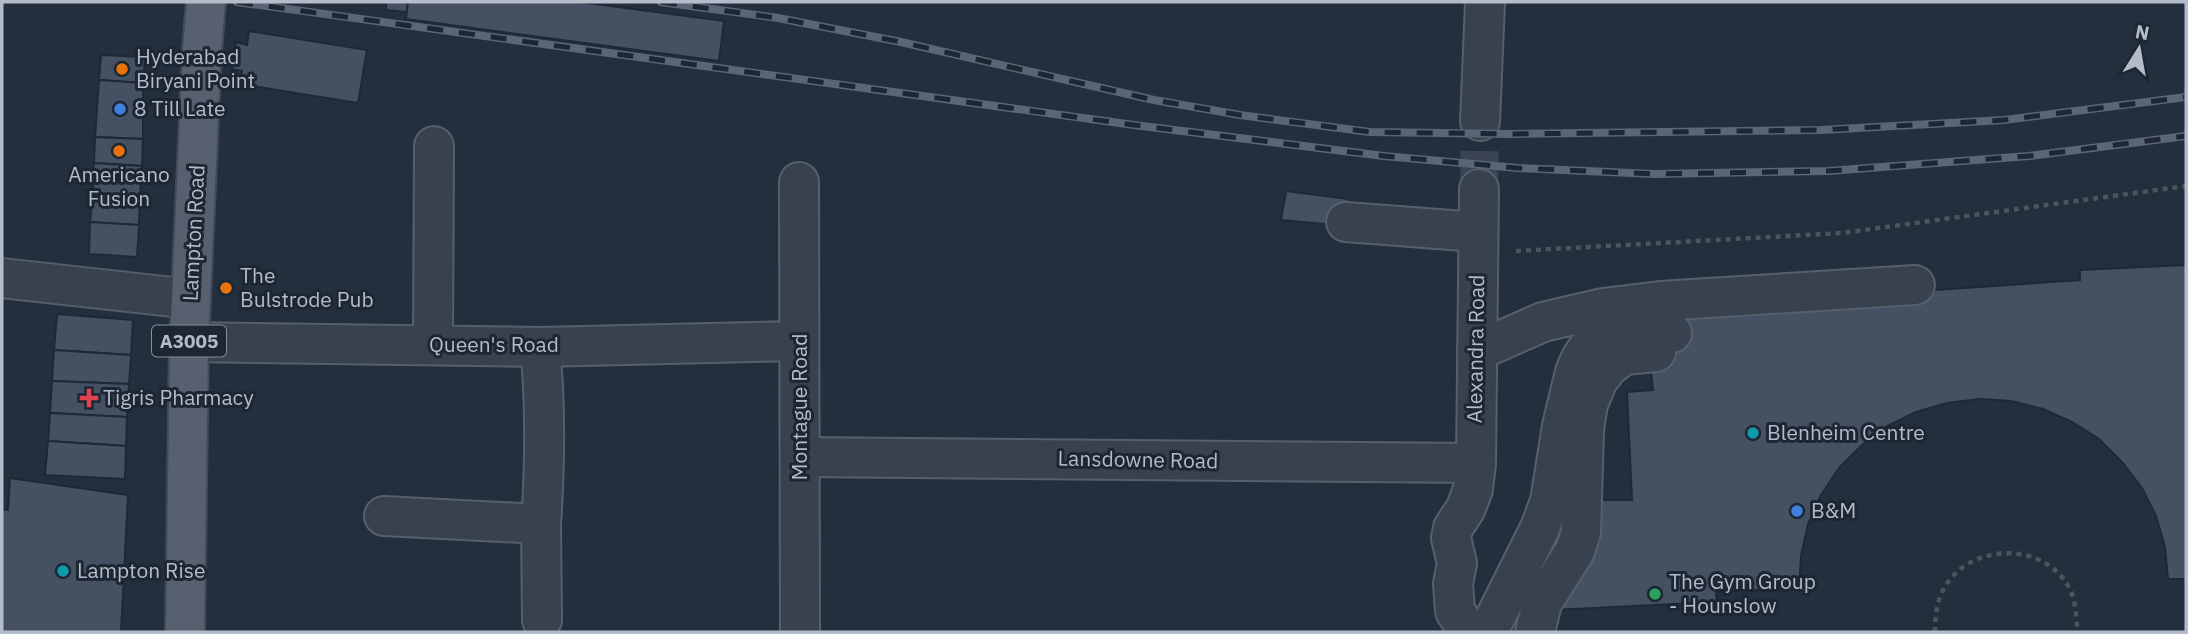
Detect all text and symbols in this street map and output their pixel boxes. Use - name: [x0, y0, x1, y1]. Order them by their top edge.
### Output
- north arrow: [2104, 14, 2174, 84]
- text: N: [2133, 19, 2151, 45]
- place label: Hyderabad Biryani Point: [136, 42, 255, 94]
- marker: Hyderabad Biryani Point: [114, 61, 130, 77]
- place label: 8 Till Late: [134, 94, 226, 122]
- marker: 8 Till Late: [112, 101, 128, 117]
- marker: Americano Fusion: [111, 143, 127, 159]
- place label: Americano Fusion: [68, 160, 170, 212]
- street label: Lampton Road: [175, 164, 211, 302]
- place label: The Bulstrode Pub: [240, 261, 374, 313]
- street label: Alexandra Road: [1460, 274, 1490, 423]
- marker: The Bulstrode Pub: [218, 280, 234, 296]
- road number: A3005: [152, 326, 226, 356]
- street label: Queen's Road: [429, 330, 559, 358]
- street label: Montague Road: [785, 333, 813, 481]
- place label: Tigris Pharmacy: [103, 383, 254, 411]
- marker: Tigris Pharmacy: [81, 390, 97, 406]
- place label: Blenheim Centre: [1767, 418, 1925, 446]
- marker: Blenheim Centre: [1745, 425, 1761, 441]
- street label: Lansdowne Road: [1058, 444, 1219, 474]
- place label: B&M: [1811, 496, 1856, 524]
- marker: B&M: [1789, 503, 1805, 519]
- place label: Lampton Rise: [77, 556, 205, 584]
- marker: Lampton Rise: [55, 563, 71, 579]
- place label: The Gym Group - Hounslow: [1669, 567, 1816, 619]
- marker: The Gym Group - Hounslow: [1647, 586, 1663, 602]

